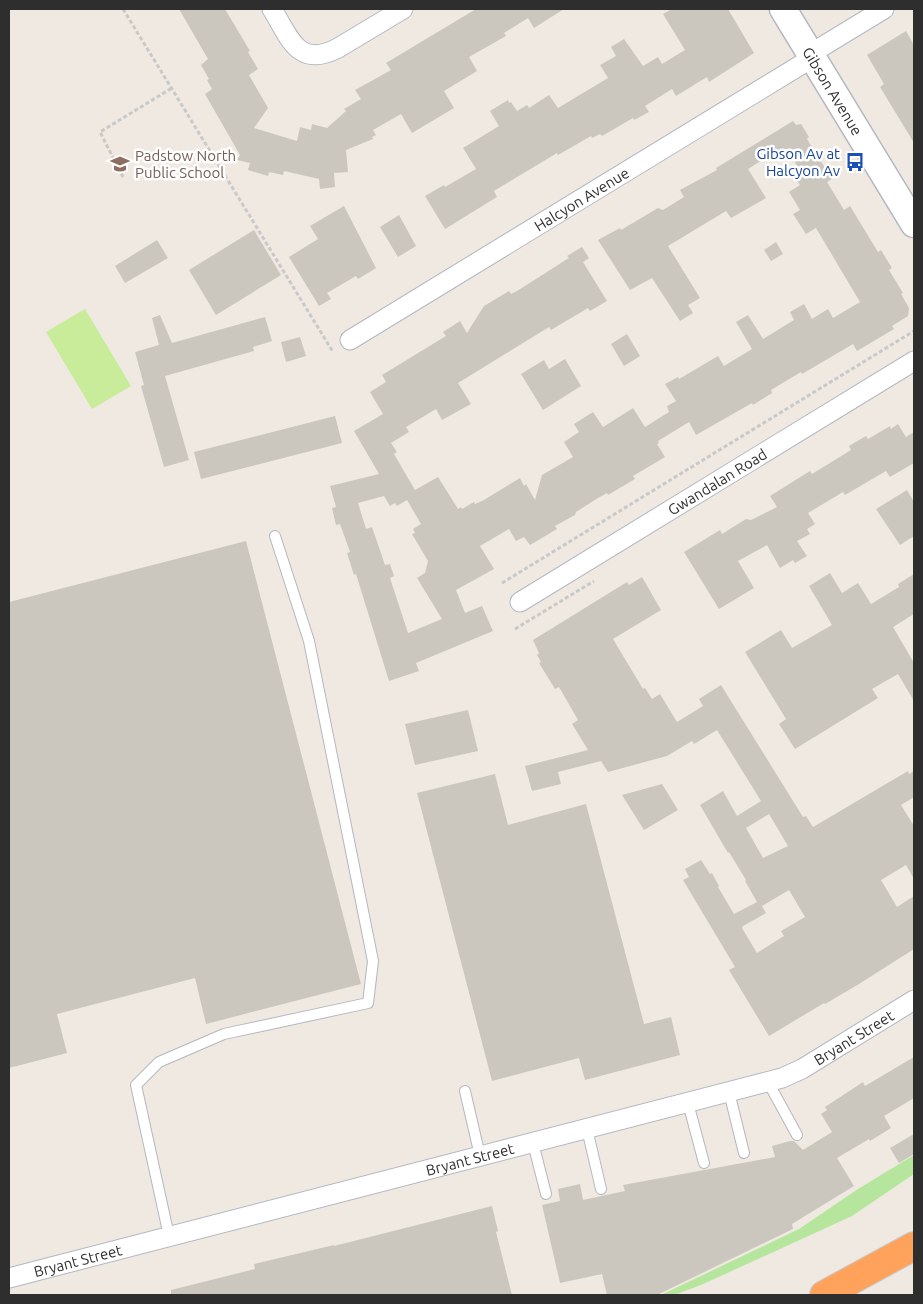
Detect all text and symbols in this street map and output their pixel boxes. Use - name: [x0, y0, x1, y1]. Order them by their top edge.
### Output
- street label: Gibson Avenue: [800, 44, 866, 138]
- place label: Gibson Av at Halcyon Av: [756, 145, 841, 179]
- place label: Padstow North Public School: [135, 147, 236, 181]
- bus stop icon: Gibson Av at Halcyon Av: [844, 151, 866, 173]
- school or university icon: Padstow North Public School: [109, 153, 131, 175]
- street label: Halcyon Avenue: [531, 163, 632, 234]
- street label: Gwandalan Road: [665, 445, 770, 518]
- street label: Bryant Street: [811, 1006, 897, 1068]
- street label: Bryant Street: [424, 1139, 516, 1178]
- street label: Bryant Street: [32, 1241, 124, 1280]

